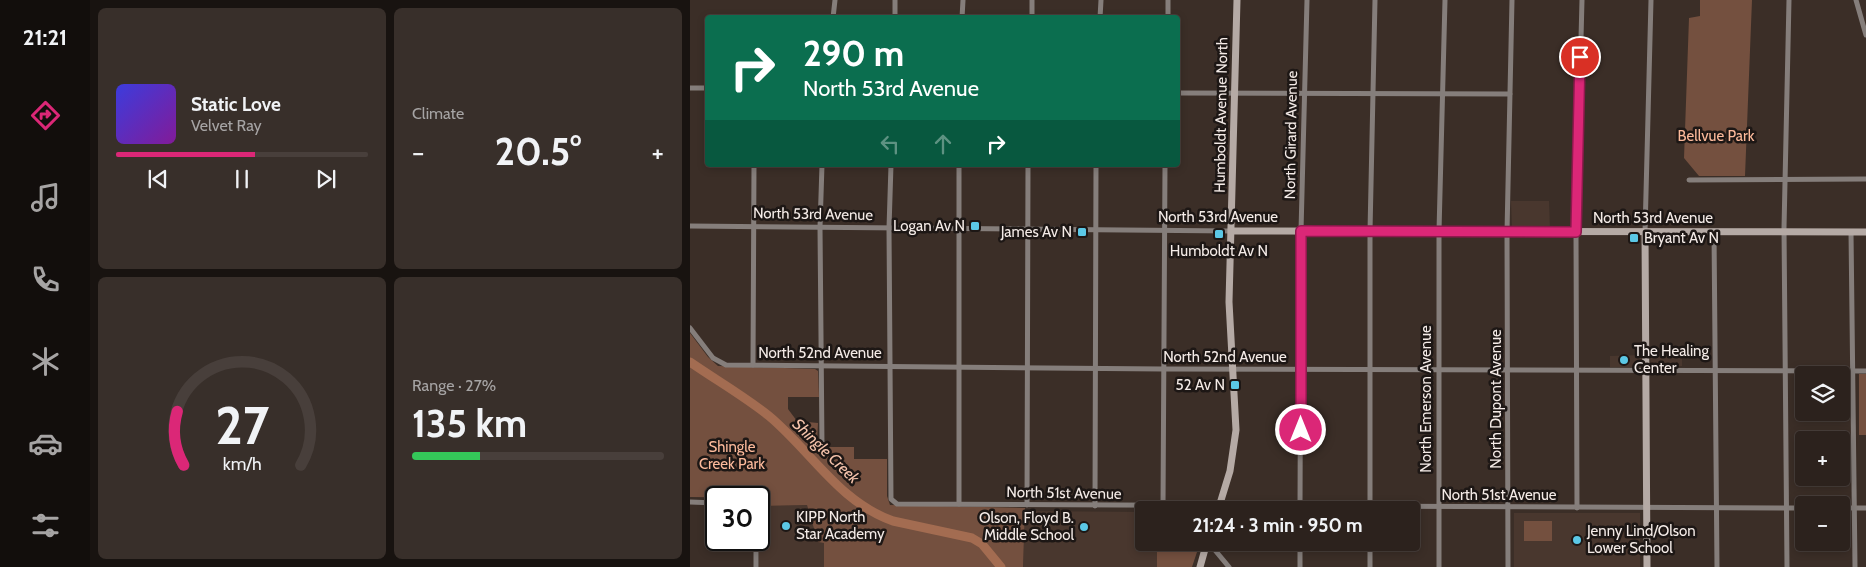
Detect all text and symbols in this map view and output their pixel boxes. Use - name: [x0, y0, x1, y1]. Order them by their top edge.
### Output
- text: 21:21: [23, 24, 67, 51]
- text: 290 m: [803, 32, 904, 75]
- icon: right: [720, 35, 785, 100]
- pin: [1559, 36, 1601, 78]
- street label: Humboldt Avenue North: [1211, 37, 1231, 193]
- icon: arrive: [1566, 43, 1594, 71]
- street label: North Girard Avenue: [1281, 70, 1301, 200]
- text: North 53rd Avenue: [803, 75, 979, 102]
- text: Static Love: [191, 93, 281, 116]
- icon: directions: [28, 98, 63, 133]
- text: Climate: [412, 104, 464, 123]
- text: Velvet Ray: [191, 116, 262, 135]
- park label: Bellvue Park: [1678, 127, 1755, 145]
- text: 20.5°: [495, 128, 581, 175]
- icon: left: [876, 130, 904, 158]
- icon: ahead: [929, 130, 957, 158]
- icon: right: [982, 130, 1010, 158]
- text: −: [412, 135, 424, 169]
- text: +: [652, 135, 664, 169]
- icon: previous: [144, 165, 172, 193]
- icon: pause: [228, 165, 256, 193]
- icon: next: [312, 165, 340, 193]
- icon: music: [28, 180, 63, 215]
- street label: North 53rd Avenue: [753, 204, 873, 224]
- street label: North 53rd Avenue: [1158, 208, 1278, 226]
- street label: North 53rd Avenue: [1593, 209, 1713, 227]
- place label: Logan Av N: [893, 217, 965, 235]
- marker: Logan Av N: [969, 220, 981, 232]
- place label: James Av N: [1000, 223, 1072, 241]
- marker: James Av N: [1076, 226, 1088, 238]
- marker: Humboldt Av N: [1213, 228, 1225, 240]
- place label: Bryant Av N: [1644, 229, 1719, 247]
- marker: Bryant Av N: [1628, 232, 1640, 244]
- place label: Humboldt Av N: [1170, 242, 1268, 260]
- icon: phone: [28, 262, 63, 297]
- street label: North Emerson Avenue: [1417, 325, 1435, 473]
- street label: North Dupont Avenue: [1487, 329, 1505, 469]
- place label: The Healing Center: [1634, 342, 1709, 377]
- icon: climate: [28, 344, 63, 379]
- street label: North 52nd Avenue: [758, 344, 882, 362]
- street label: North 52nd Avenue: [1163, 348, 1287, 366]
- marker: The Healing Center: [1618, 354, 1630, 366]
- map controls: [1795, 366, 1850, 551]
- button: layers: [1795, 366, 1850, 421]
- text: Range · 27%: [412, 376, 496, 395]
- place label: 52 Av N: [1176, 376, 1225, 394]
- marker: 52 Av N: [1229, 379, 1241, 391]
- text: 27: [215, 394, 269, 457]
- text: 135 km: [412, 400, 527, 447]
- position arrow: [1274, 403, 1326, 455]
- water label: Shingle Creek: [789, 415, 864, 488]
- icon: car: [28, 426, 63, 461]
- button: +: [1795, 431, 1850, 486]
- park label: Shingle Creek Park: [699, 438, 765, 473]
- text: km/h: [222, 453, 262, 474]
- street label: North 51st Avenue: [1006, 483, 1122, 503]
- speed limit sign: 30: [705, 486, 770, 551]
- street label: North 51st Avenue: [1441, 486, 1557, 504]
- button: −: [1795, 496, 1850, 551]
- icon: filters: [28, 508, 63, 543]
- place label: KIPP North Star Academy: [796, 508, 885, 543]
- place label: Olson, Floyd B. Middle School: [979, 509, 1074, 544]
- text: 21:24 · 3 min · 950 m: [1192, 514, 1363, 537]
- marker: KIPP North Star Academy: [780, 520, 792, 532]
- marker: Olson, Floyd B. Middle School: [1078, 521, 1090, 533]
- place label: Jenny Lind/Olson Lower School: [1586, 522, 1696, 557]
- marker: Jenny Lind/Olson Lower School: [1571, 534, 1583, 546]

